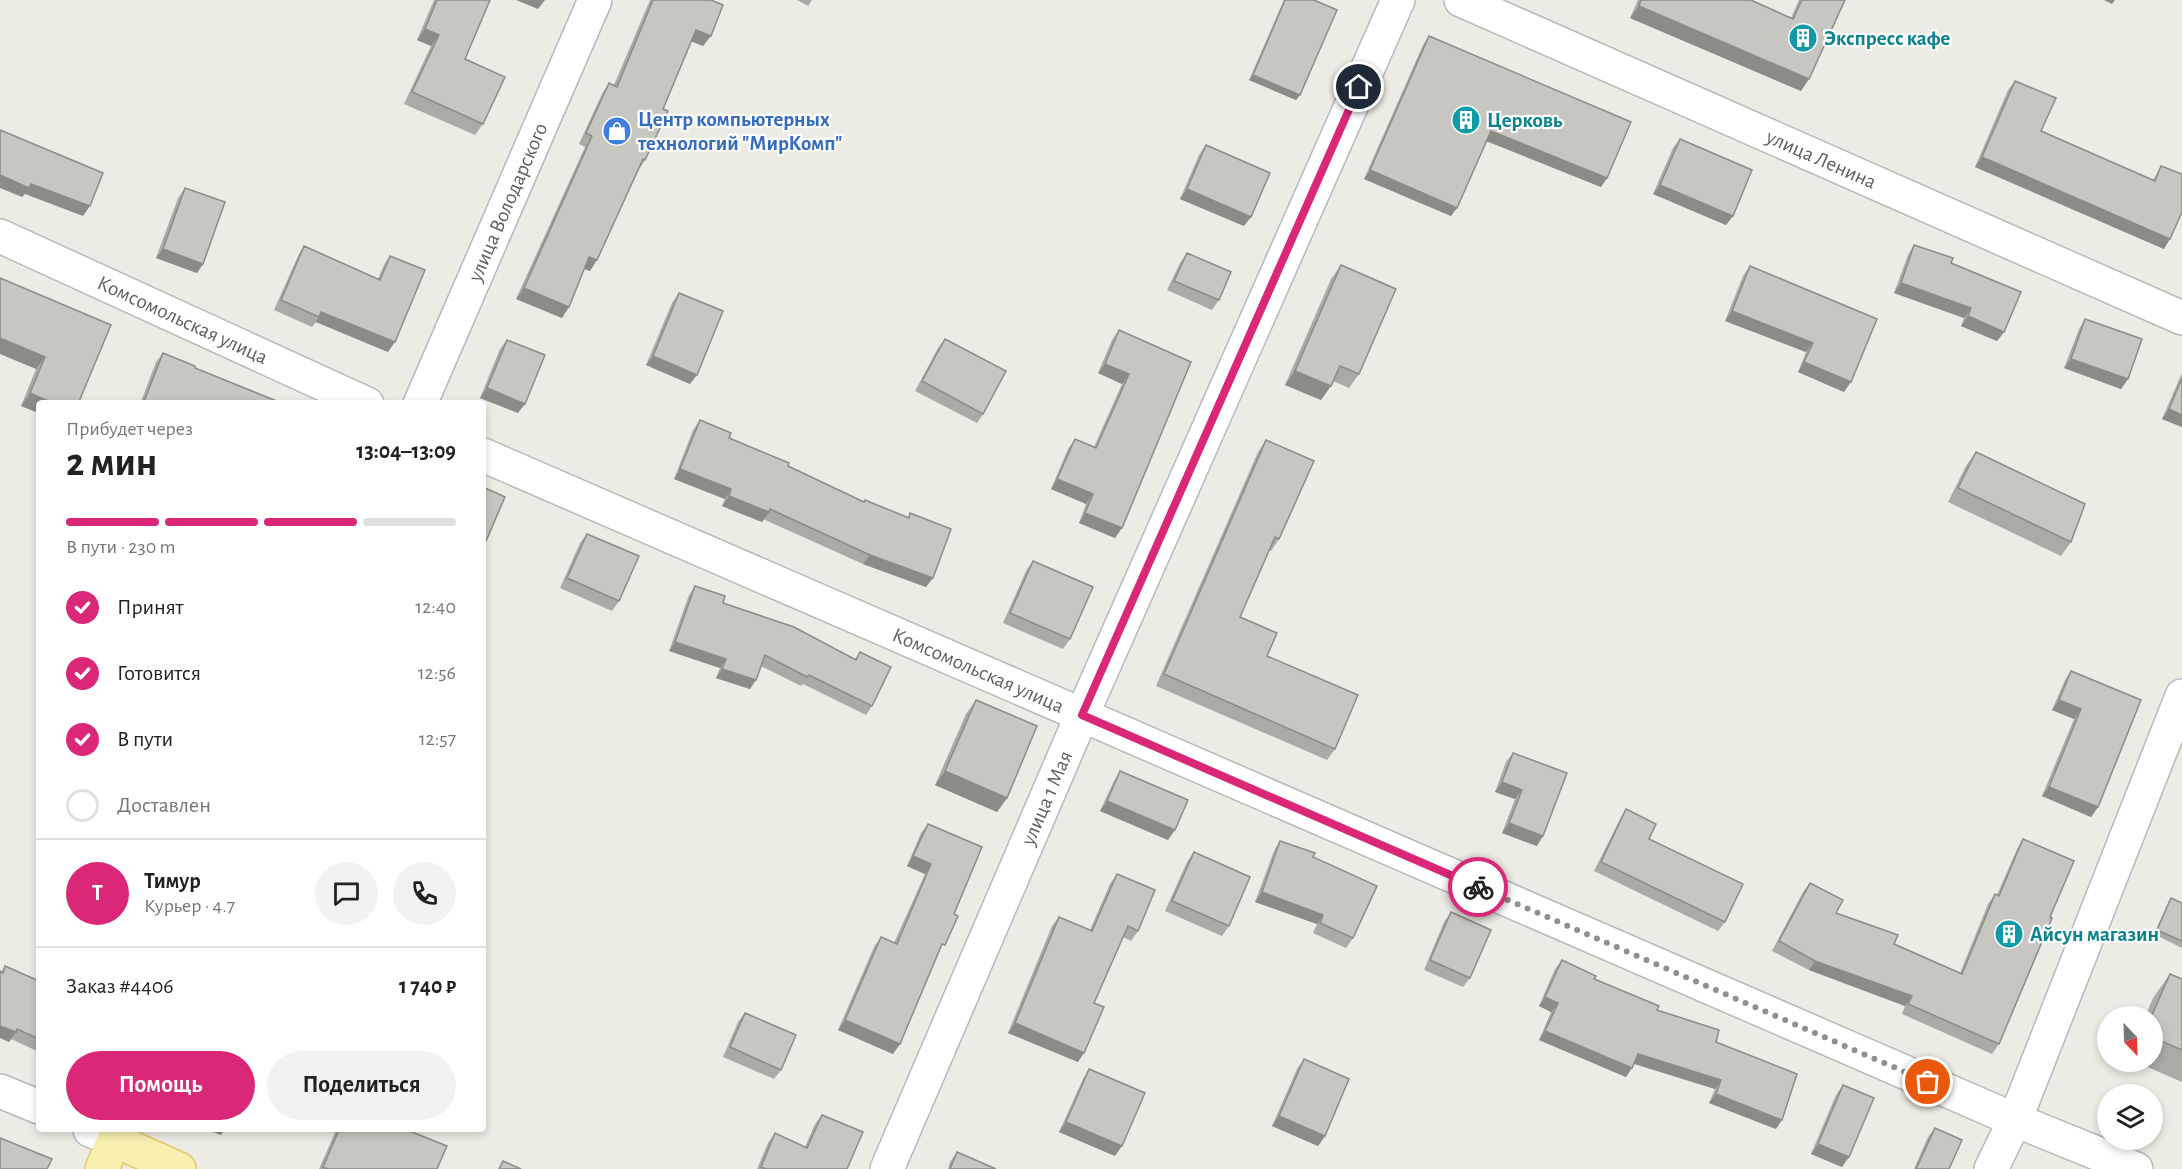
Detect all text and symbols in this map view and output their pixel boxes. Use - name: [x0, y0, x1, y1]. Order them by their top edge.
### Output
- building icon: Экспресс кафе: [1787, 22, 1819, 54]
- place label: Экспресс кафе: [1824, 28, 1951, 49]
- pin: [1333, 61, 1384, 112]
- icon: home: [1342, 70, 1375, 103]
- building icon: Церковь: [1450, 104, 1482, 136]
- place label: Центр компьютерных технологий "МирКомп": [637, 109, 842, 154]
- place label: Церковь: [1487, 110, 1563, 131]
- shop icon: Центр компьютерных технологий "МирКомп": [601, 115, 633, 147]
- street label: улица Володарского: [464, 120, 551, 286]
- street label: улица Ленина: [1762, 126, 1880, 193]
- street label: Комсомольская улица: [94, 272, 271, 368]
- text: Прибудет через: [66, 419, 193, 439]
- text: 13:04–13:09: [356, 440, 456, 462]
- text: 2 мин: [66, 444, 157, 483]
- text: В пути · 230 m: [66, 537, 176, 557]
- icon: check: [66, 591, 99, 624]
- text: Принят: [117, 596, 183, 618]
- text: 12:40: [415, 597, 456, 617]
- street label: Комсомольская улица: [889, 624, 1067, 717]
- icon: check: [66, 657, 99, 690]
- text: Готовится: [117, 662, 201, 684]
- text: 12:56: [418, 663, 456, 683]
- icon: check: [66, 723, 99, 756]
- text: В пути: [117, 728, 173, 750]
- text: 12:57: [419, 729, 456, 749]
- street label: улица 1 Мая: [1017, 748, 1076, 849]
- text: Доставлен: [117, 794, 211, 816]
- courier: [1448, 857, 1508, 917]
- button: chat: [315, 862, 378, 925]
- button: phone: [393, 862, 456, 925]
- text: Тимур: [144, 870, 201, 892]
- icon: bike: [1462, 871, 1495, 904]
- text: Т: [92, 882, 103, 904]
- text: Курьер · 4.7: [144, 896, 235, 916]
- building icon: Айсун магазин: [1993, 918, 2025, 950]
- place label: Айсун магазин: [2030, 924, 2159, 945]
- text: Заказ #4406: [66, 975, 174, 997]
- text: 1 740 ₽: [399, 975, 456, 997]
- north arrow: [2097, 1006, 2163, 1072]
- map controls: [2097, 1006, 2163, 1150]
- button: Помощь: [66, 1051, 255, 1120]
- button: Поделиться: [267, 1051, 456, 1120]
- pin: [1902, 1056, 1953, 1107]
- icon: bag: [1911, 1065, 1944, 1098]
- button: layers: [2097, 1084, 2163, 1150]

